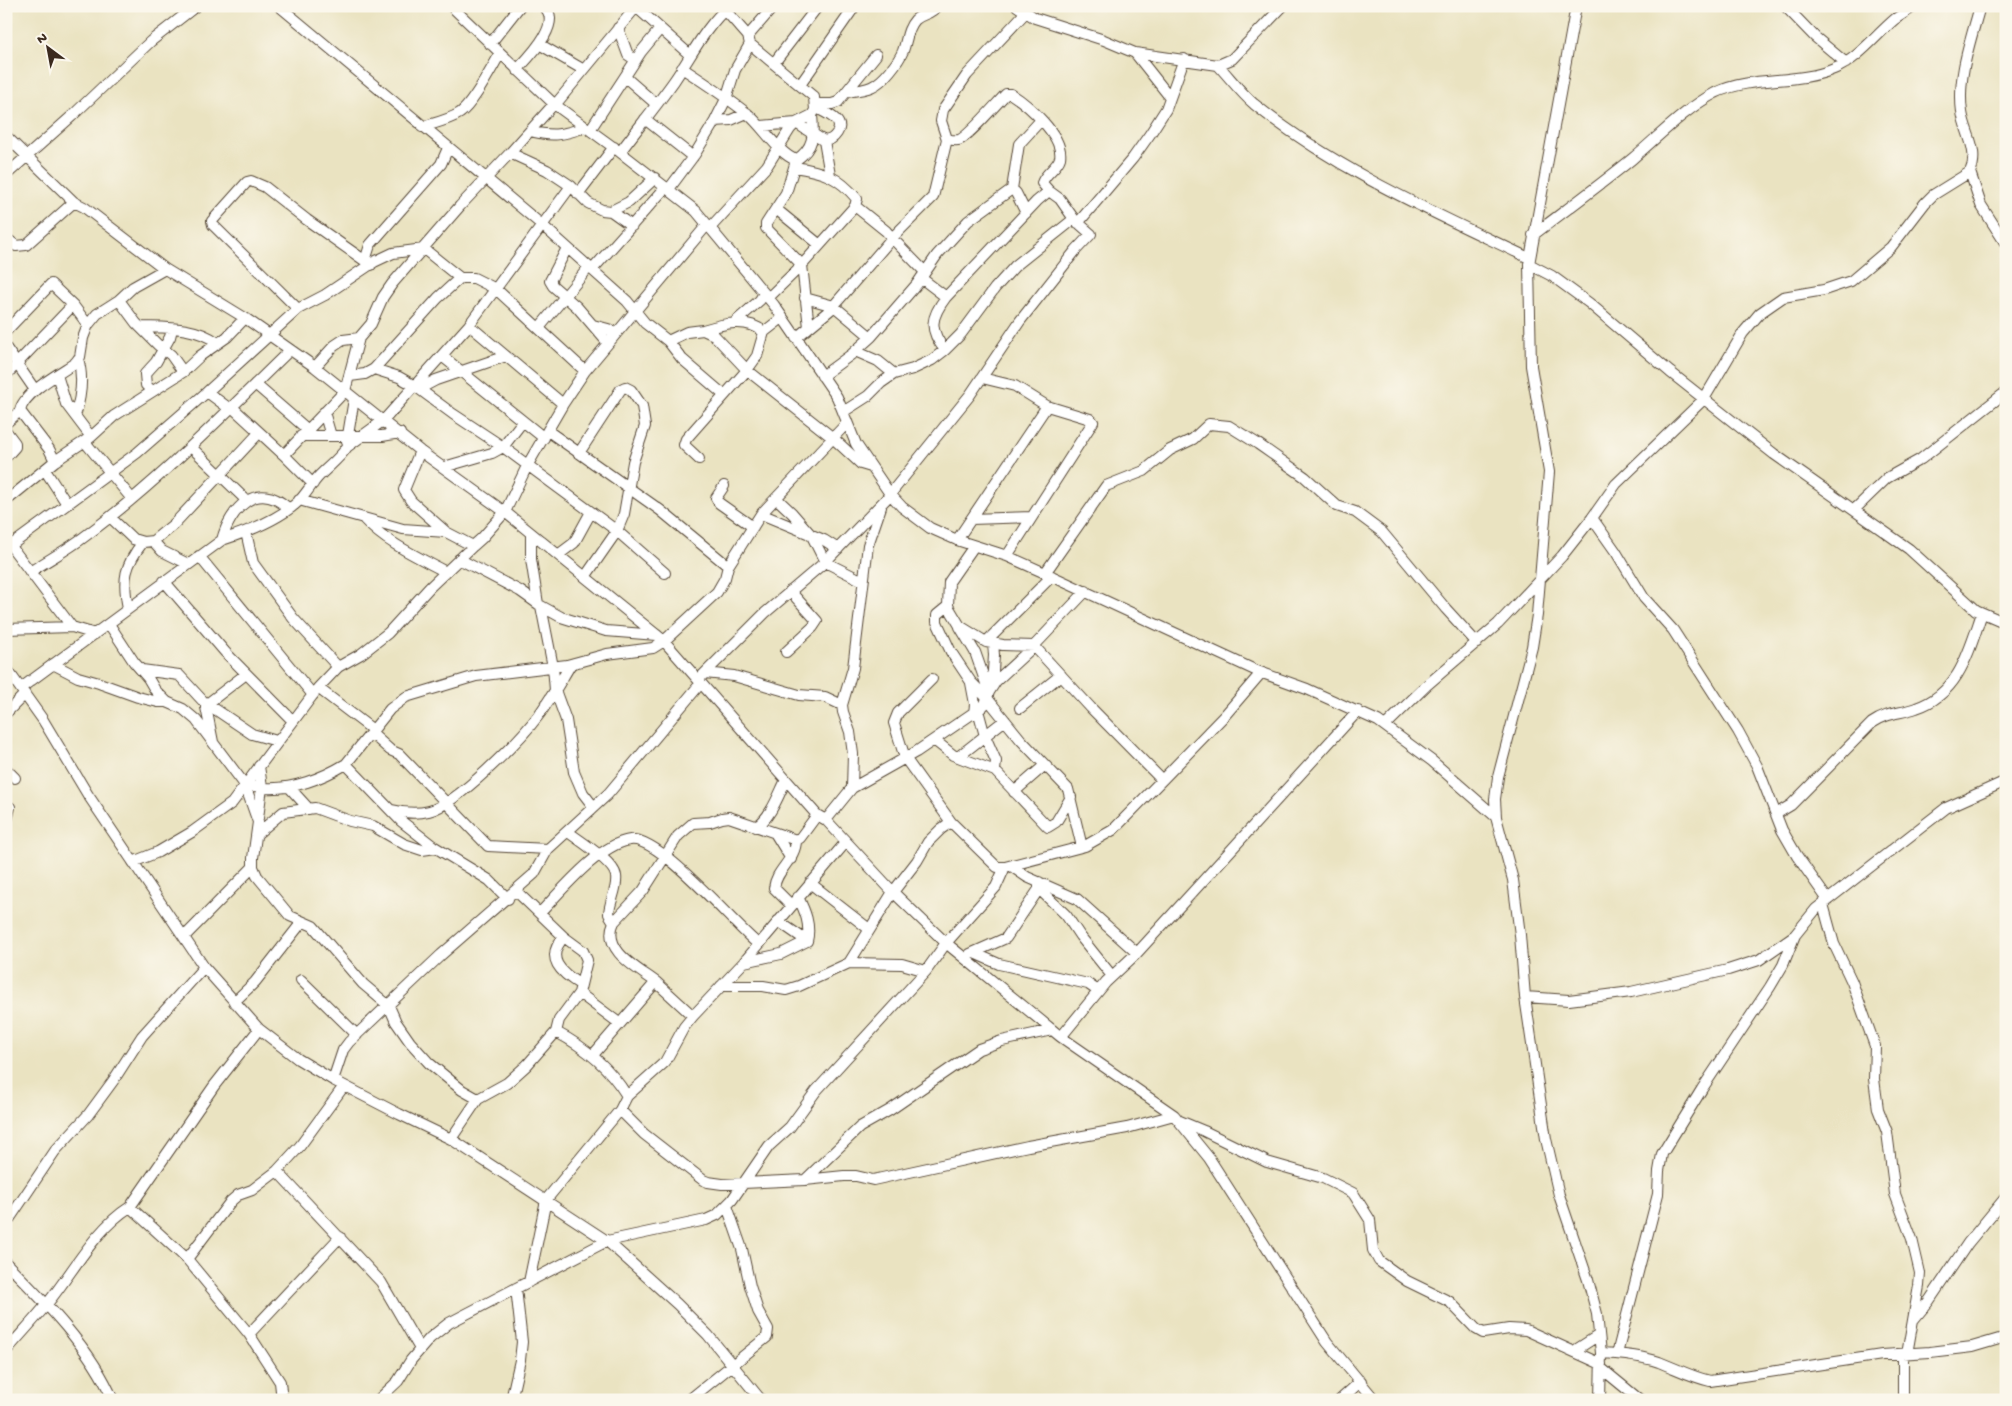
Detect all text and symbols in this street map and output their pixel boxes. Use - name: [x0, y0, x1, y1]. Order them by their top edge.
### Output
- north arrow: [22, 22, 72, 72]
- text: N: [34, 29, 51, 49]

